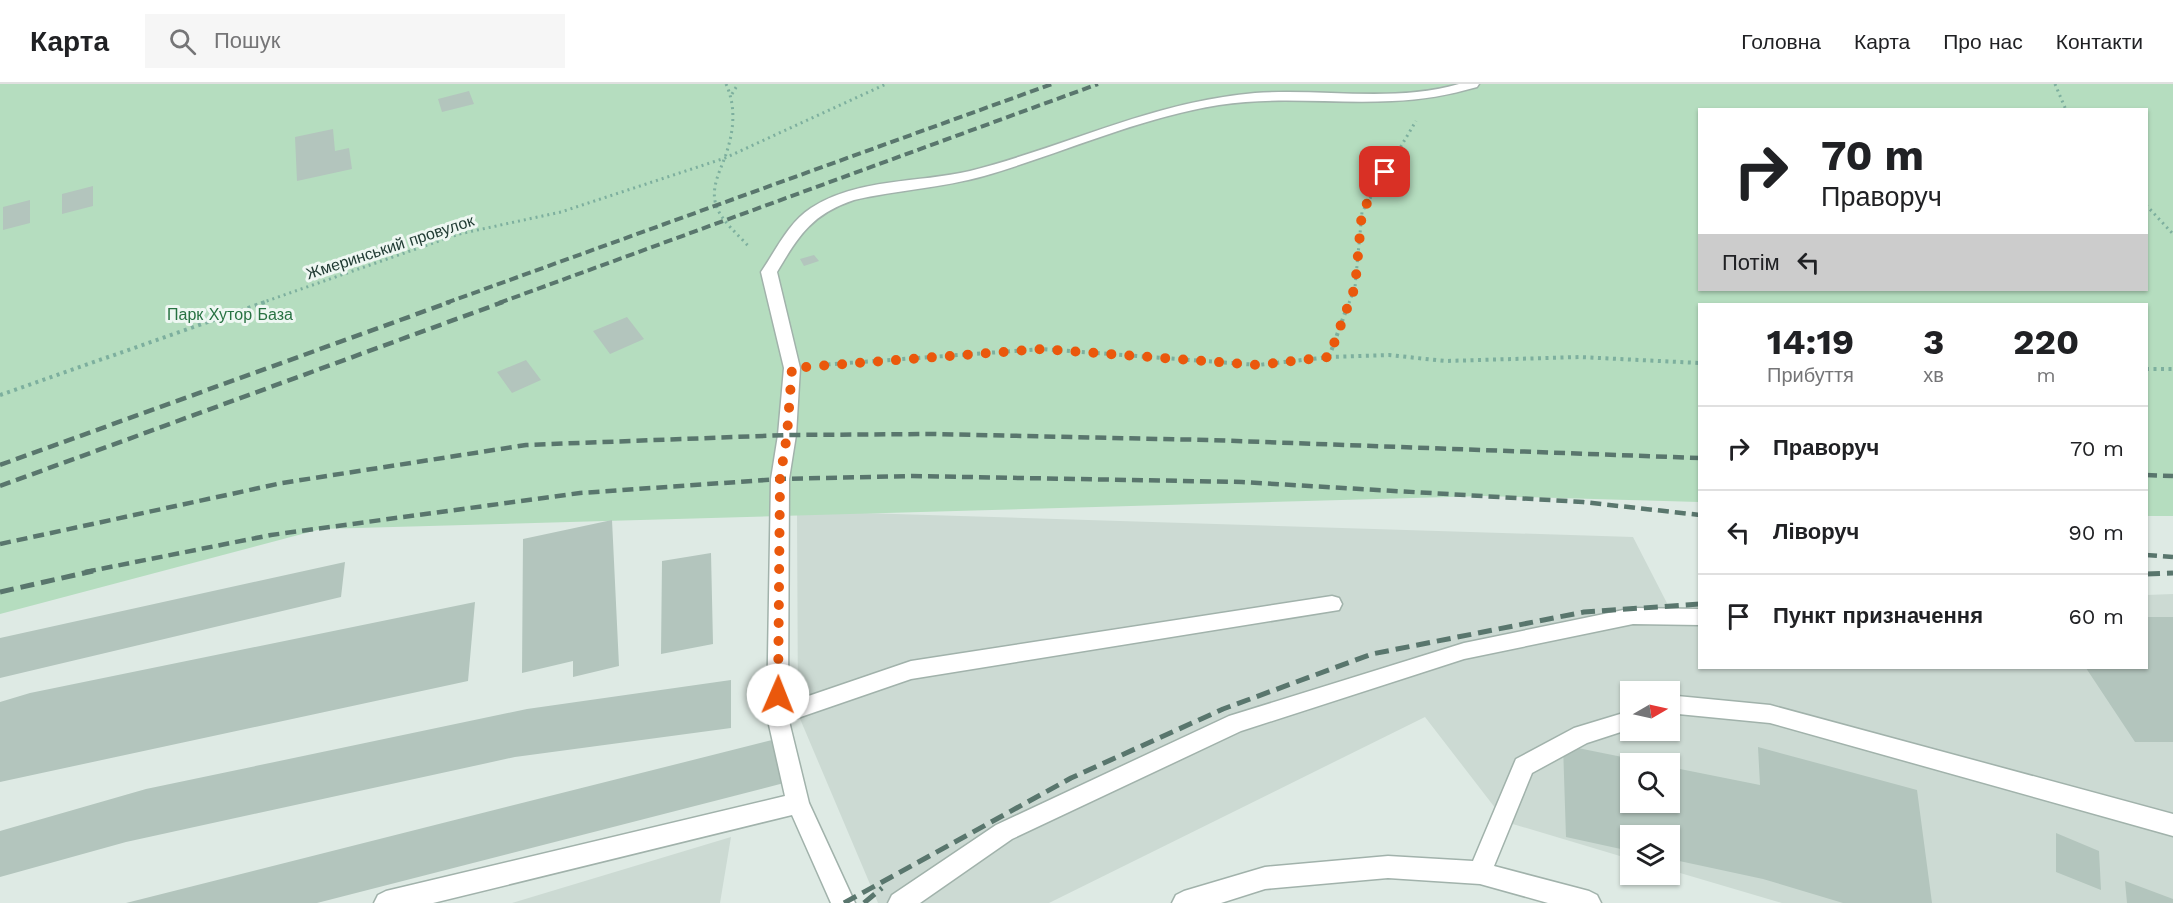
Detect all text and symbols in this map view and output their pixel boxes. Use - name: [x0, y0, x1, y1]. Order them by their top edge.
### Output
- search box: [145, 14, 565, 68]
- text: Карта: [30, 25, 109, 58]
- icon: search: [166, 25, 199, 58]
- text: Пошук: [214, 28, 280, 53]
- text: Головна: [1741, 29, 1821, 54]
- text: Карта: [1854, 29, 1910, 54]
- text: Про нас: [1943, 29, 2023, 54]
- text: Контакти: [2056, 29, 2143, 54]
- text: 70 m: [1821, 131, 1924, 180]
- icon: right: [1722, 132, 1800, 210]
- pin: [1359, 146, 1410, 197]
- icon: arrive: [1368, 155, 1401, 188]
- text: Праворуч: [1821, 181, 1942, 213]
- street label: Жмеринський провулок: [304, 211, 477, 283]
- icon: left: [1792, 246, 1825, 279]
- text: Потім: [1722, 250, 1780, 275]
- park label: Парк Хутор База: [167, 305, 293, 324]
- text: 14:19: [1767, 321, 1854, 363]
- text: 3: [1923, 321, 1944, 363]
- text: 220: [2013, 321, 2079, 363]
- text: Прибуття: [1767, 363, 1854, 387]
- text: хв: [1923, 363, 1944, 387]
- text: m: [2037, 363, 2056, 387]
- icon: right: [1722, 432, 1755, 465]
- text: Праворуч: [1773, 435, 1879, 460]
- text: 70 m: [2070, 436, 2124, 461]
- icon: left: [1722, 516, 1755, 549]
- text: Ліворуч: [1773, 519, 1859, 544]
- text: 90 m: [2068, 520, 2124, 545]
- icon: arrive: [1722, 600, 1755, 633]
- text: Пункт призначення: [1773, 603, 1983, 628]
- text: 60 m: [2068, 604, 2124, 629]
- position arrow: [746, 663, 810, 727]
- north arrow: [1620, 681, 1680, 741]
- map controls: [1620, 681, 1680, 885]
- button: search: [1620, 753, 1680, 813]
- button: layers: [1620, 825, 1680, 885]

